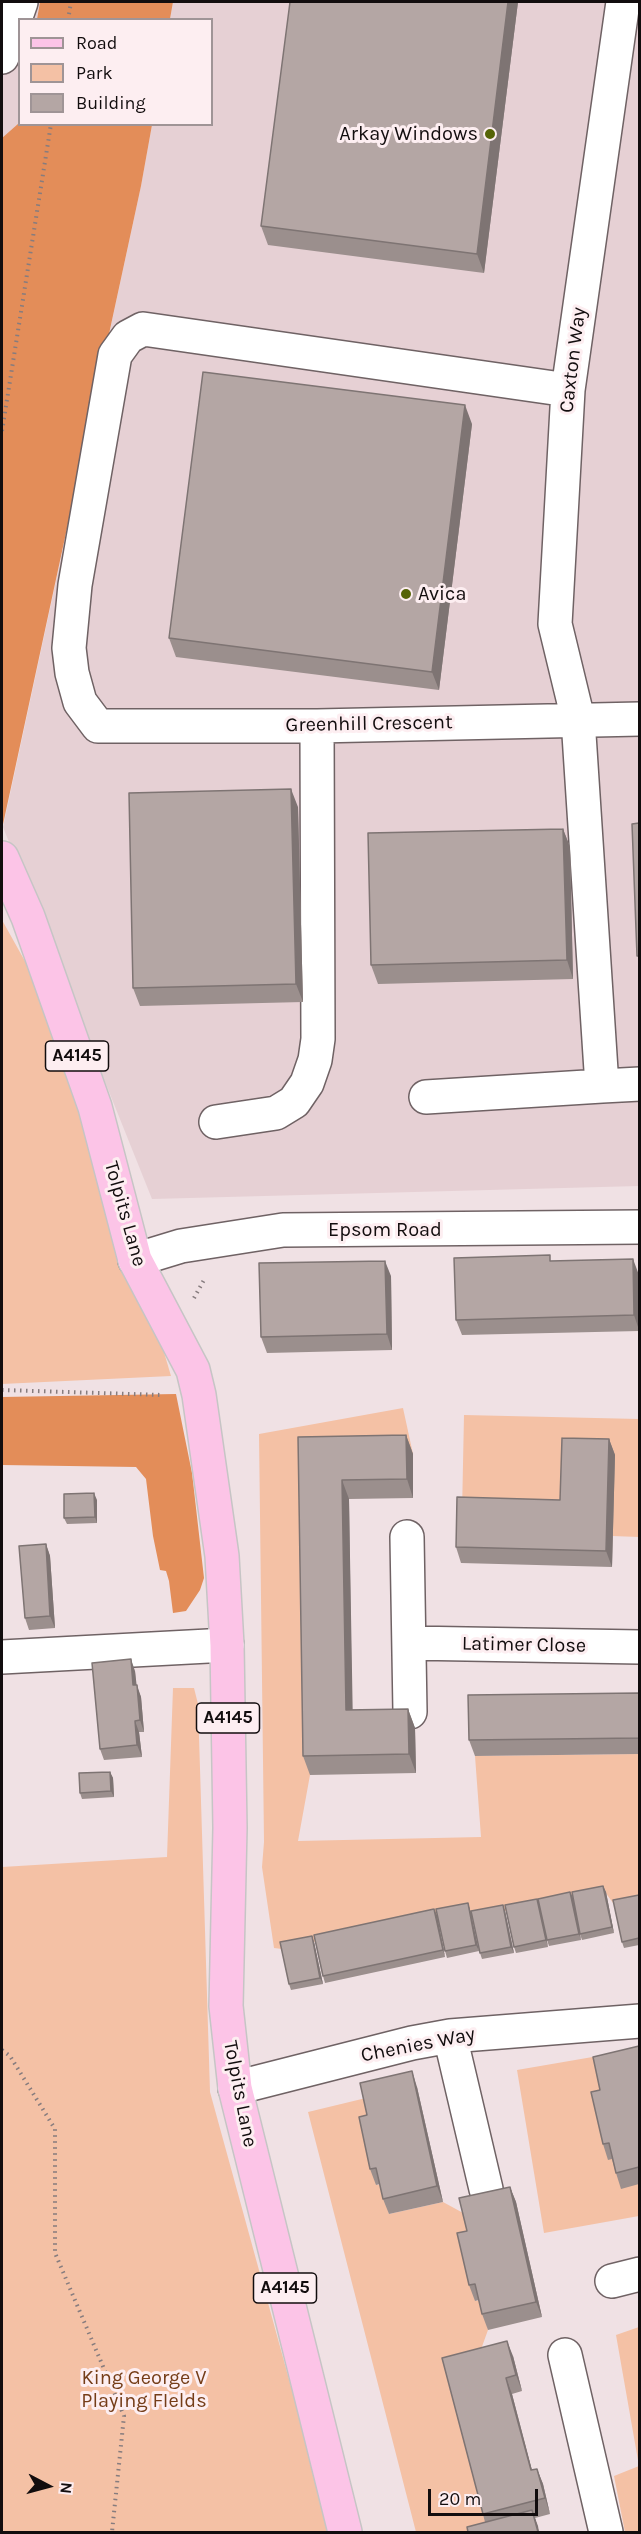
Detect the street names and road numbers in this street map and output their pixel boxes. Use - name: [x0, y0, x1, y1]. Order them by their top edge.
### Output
- street label: Caxton Way: [555, 306, 591, 414]
- street label: Greenhill Crescent: [285, 711, 453, 737]
- road number: A4145: [46, 1041, 109, 1071]
- street label: Tolpits Lane: [99, 1159, 151, 1269]
- street label: Epsom Road: [328, 1218, 442, 1242]
- street label: Latimer Close: [462, 1632, 586, 1658]
- road number: A4145: [196, 1703, 260, 1733]
- street label: Chenies Way: [359, 2022, 477, 2068]
- street label: Tolpits Lane: [218, 2039, 262, 2149]
- road number: A4145: [254, 2273, 316, 2303]

